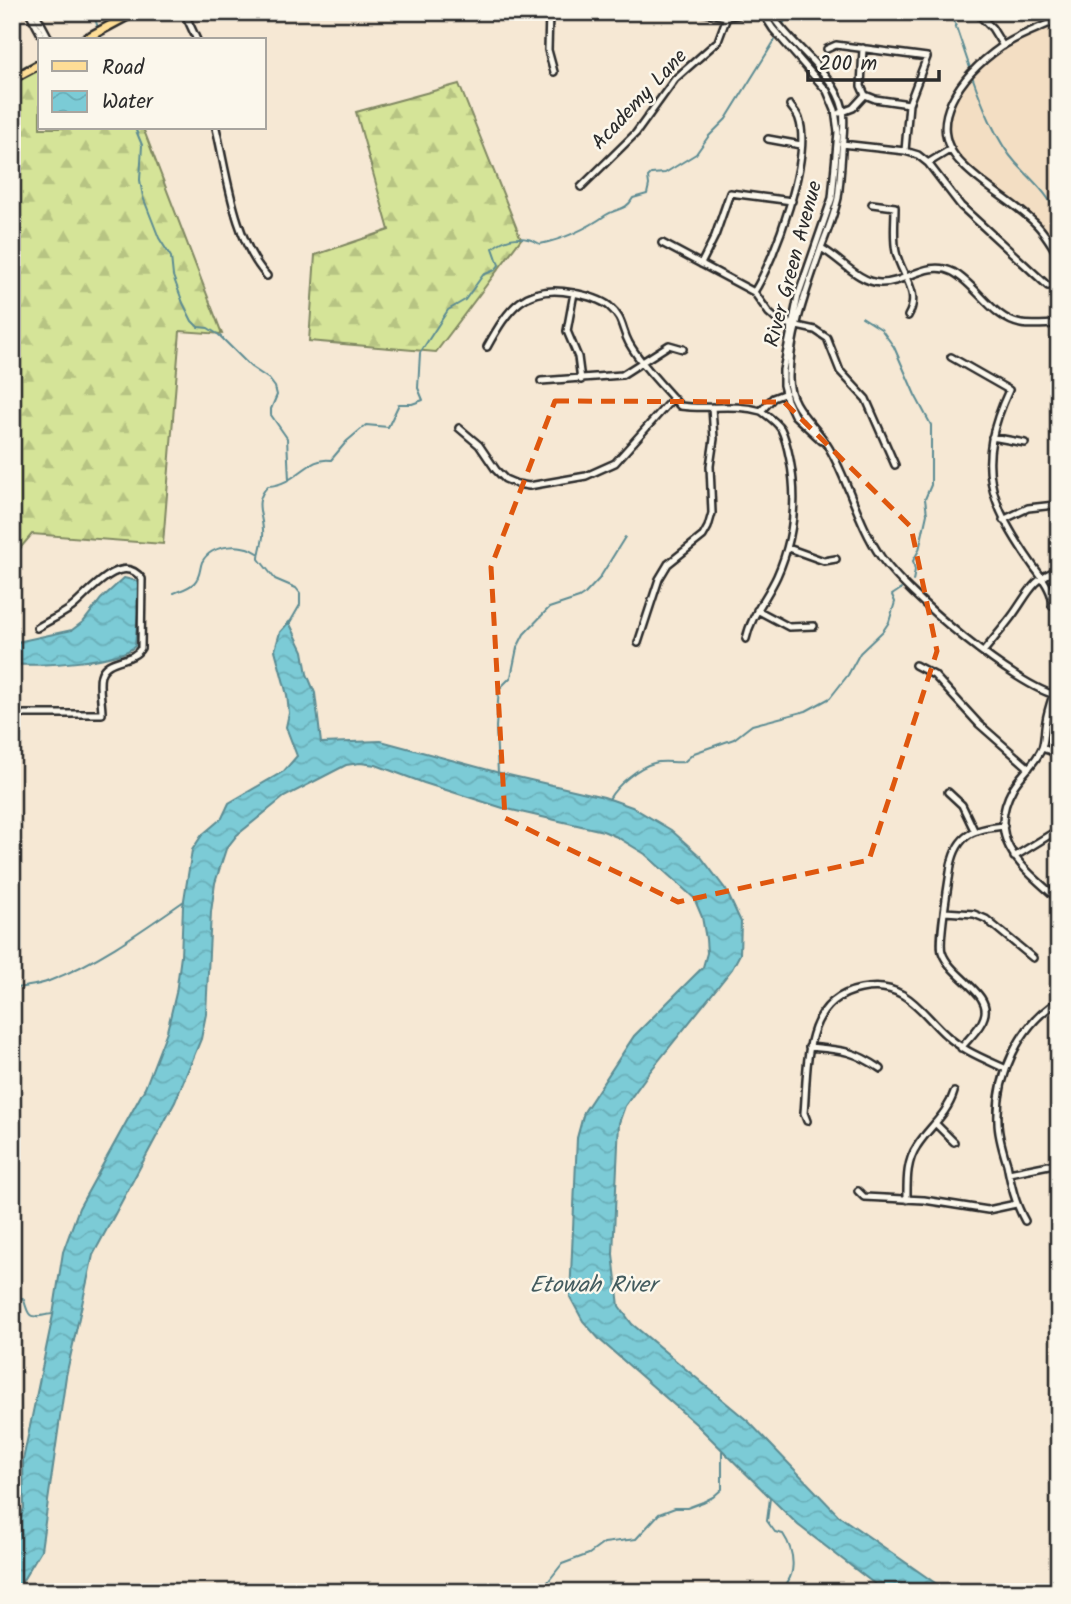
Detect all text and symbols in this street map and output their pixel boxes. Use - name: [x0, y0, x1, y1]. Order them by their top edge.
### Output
- legend: [38, 38, 266, 130]
- scale bar: [808, 38, 940, 82]
- street label: Academy Lane: [584, 41, 696, 158]
- text: 200 m: [819, 48, 877, 81]
- text: Road: [102, 52, 145, 85]
- text: Water: [102, 86, 154, 119]
- street label: River Green Avenue: [756, 177, 832, 351]
- water label: Etowah River: [529, 1268, 661, 1304]

